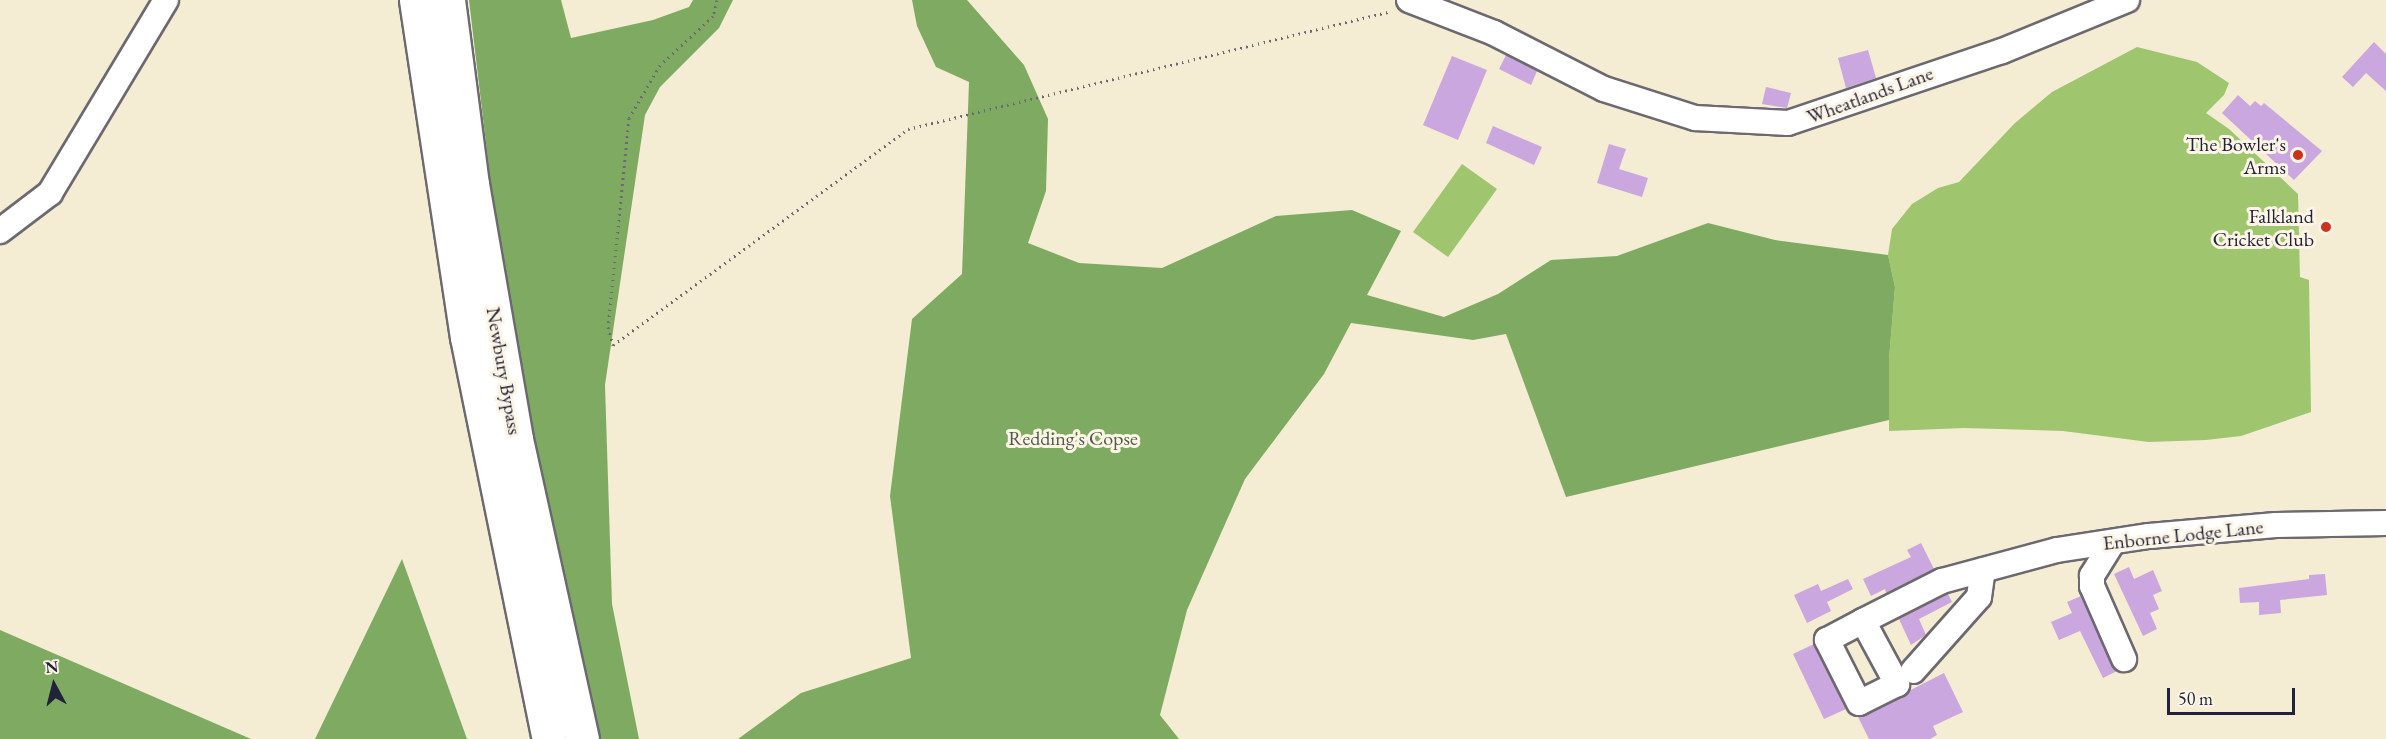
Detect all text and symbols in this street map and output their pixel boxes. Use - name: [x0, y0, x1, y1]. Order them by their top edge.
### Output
- street label: Wheatlands Lane: [1804, 61, 1936, 129]
- place label: The Bowler's Arms: [2186, 132, 2286, 179]
- marker: The Bowler's Arms: [2291, 148, 2305, 162]
- place label: Falkland Cricket Club: [2213, 204, 2314, 251]
- marker: Falkland Cricket Club: [2319, 220, 2333, 234]
- street label: Newbury Bypass: [481, 305, 527, 437]
- park label: Redding's Copse: [1008, 426, 1138, 450]
- street label: Enborne Lodge Lane: [2102, 515, 2264, 555]
- north arrow: [24, 655, 84, 715]
- text: N: [44, 655, 59, 678]
- scale bar: [2170, 676, 2298, 714]
- text: 50 m: [2178, 687, 2213, 710]

